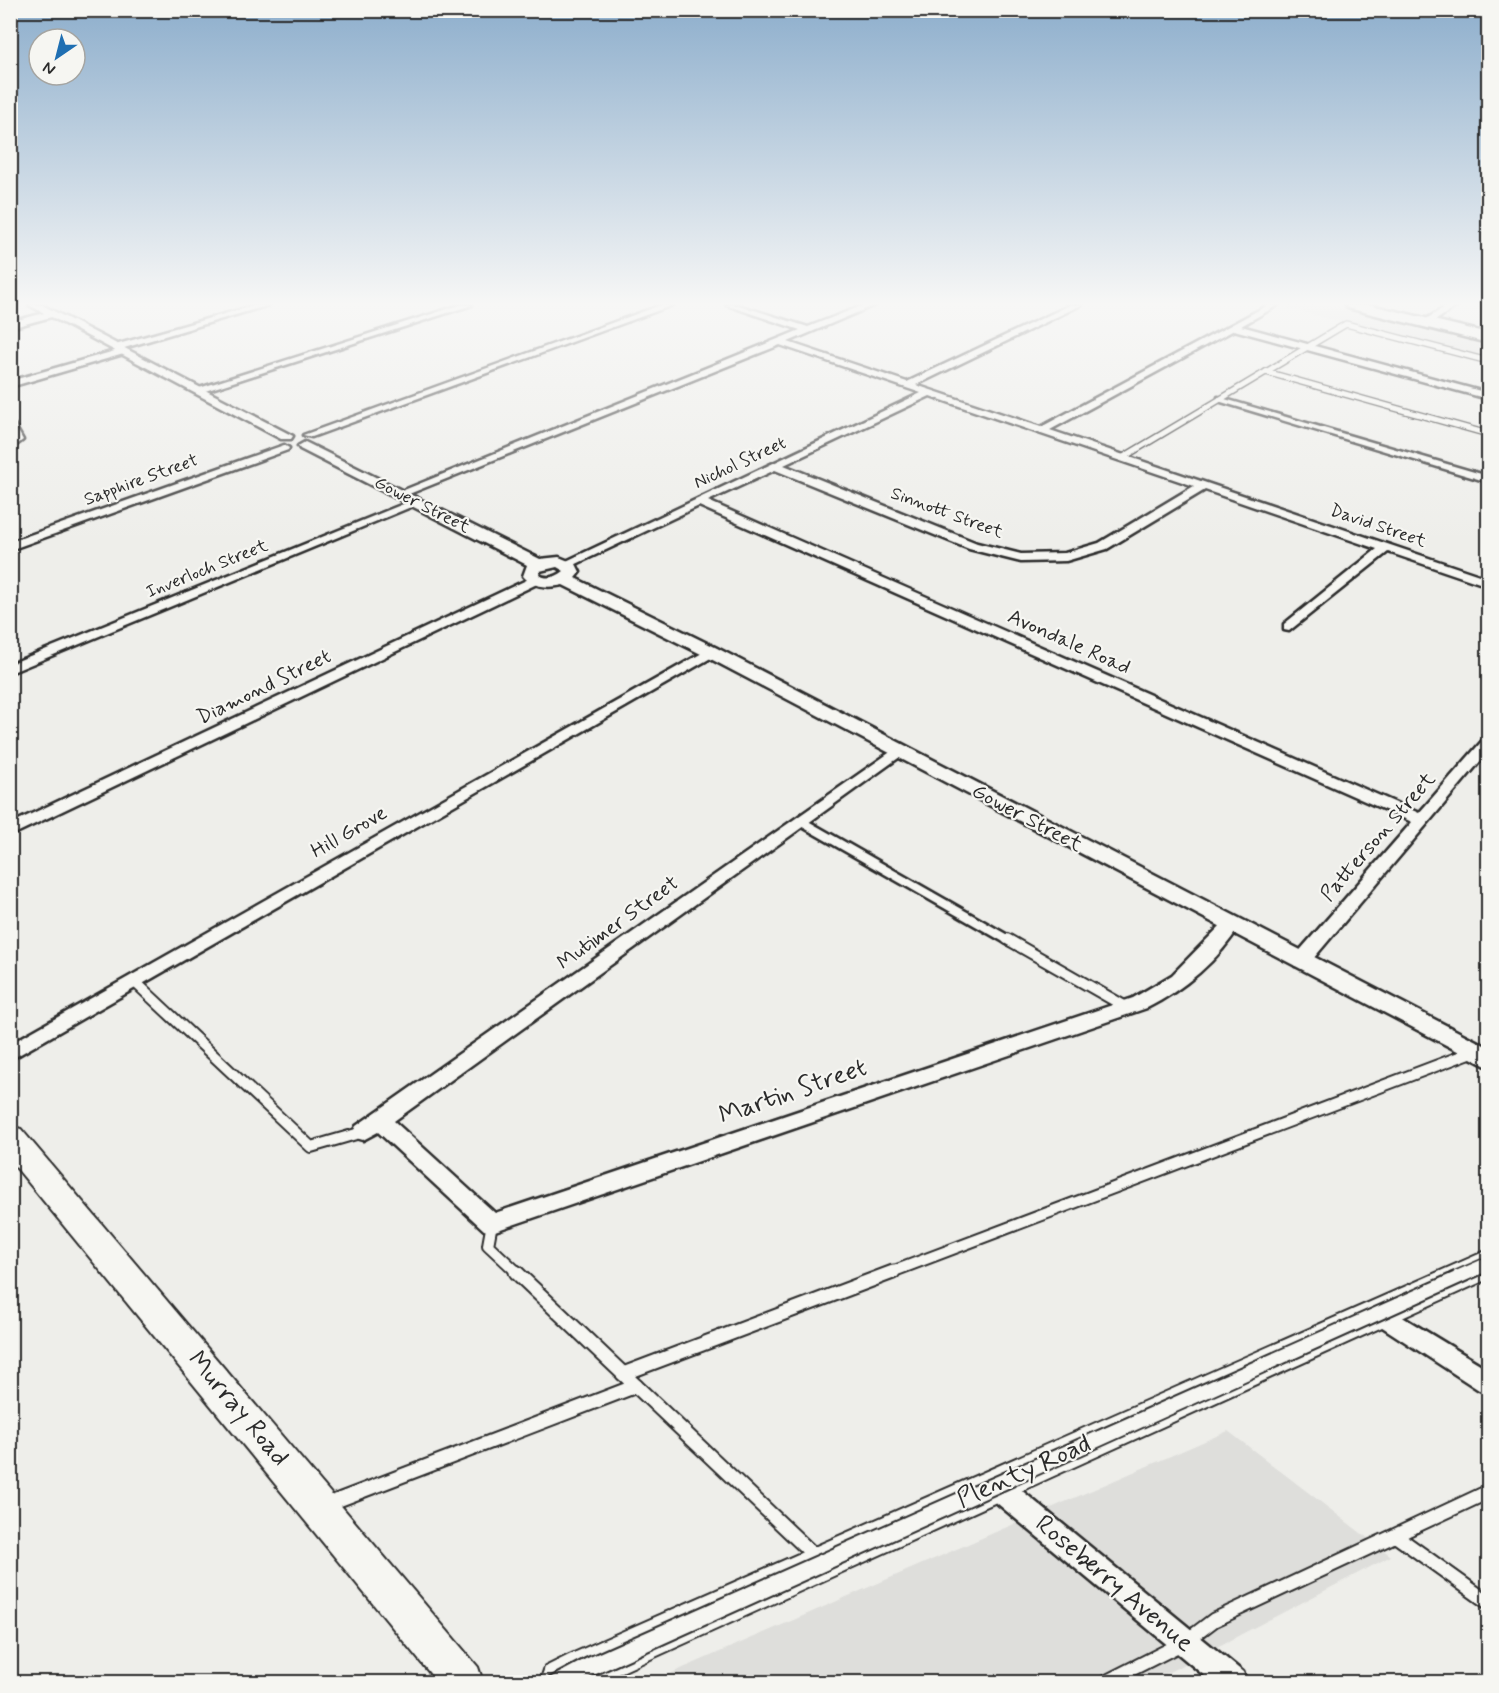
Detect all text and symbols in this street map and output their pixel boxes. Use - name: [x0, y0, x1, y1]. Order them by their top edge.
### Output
- north arrow: [27, 27, 87, 87]
- text: N: [39, 56, 60, 80]
- street label: Nichol Street: [690, 431, 790, 495]
- street label: Sapphire Street: [81, 448, 201, 512]
- street label: Gower Street: [370, 471, 474, 540]
- street label: Sinnott Street: [887, 482, 1007, 545]
- street label: David Street: [1327, 498, 1430, 554]
- street label: Inverloch Street: [143, 533, 272, 604]
- street label: Avondale Road: [1003, 602, 1135, 682]
- street label: Diamond Street: [192, 642, 336, 732]
- street label: Patterson Street: [1314, 766, 1442, 908]
- street label: Gower Street: [967, 777, 1088, 859]
- street label: Hill Grove: [306, 799, 392, 865]
- street label: Mutimer Street: [552, 869, 685, 977]
- street label: Martin Street: [714, 1051, 872, 1133]
- street label: Murray Road: [180, 1344, 296, 1474]
- street label: Plenty Road: [952, 1427, 1096, 1517]
- street label: Roseberry Avenue: [1028, 1508, 1201, 1660]

